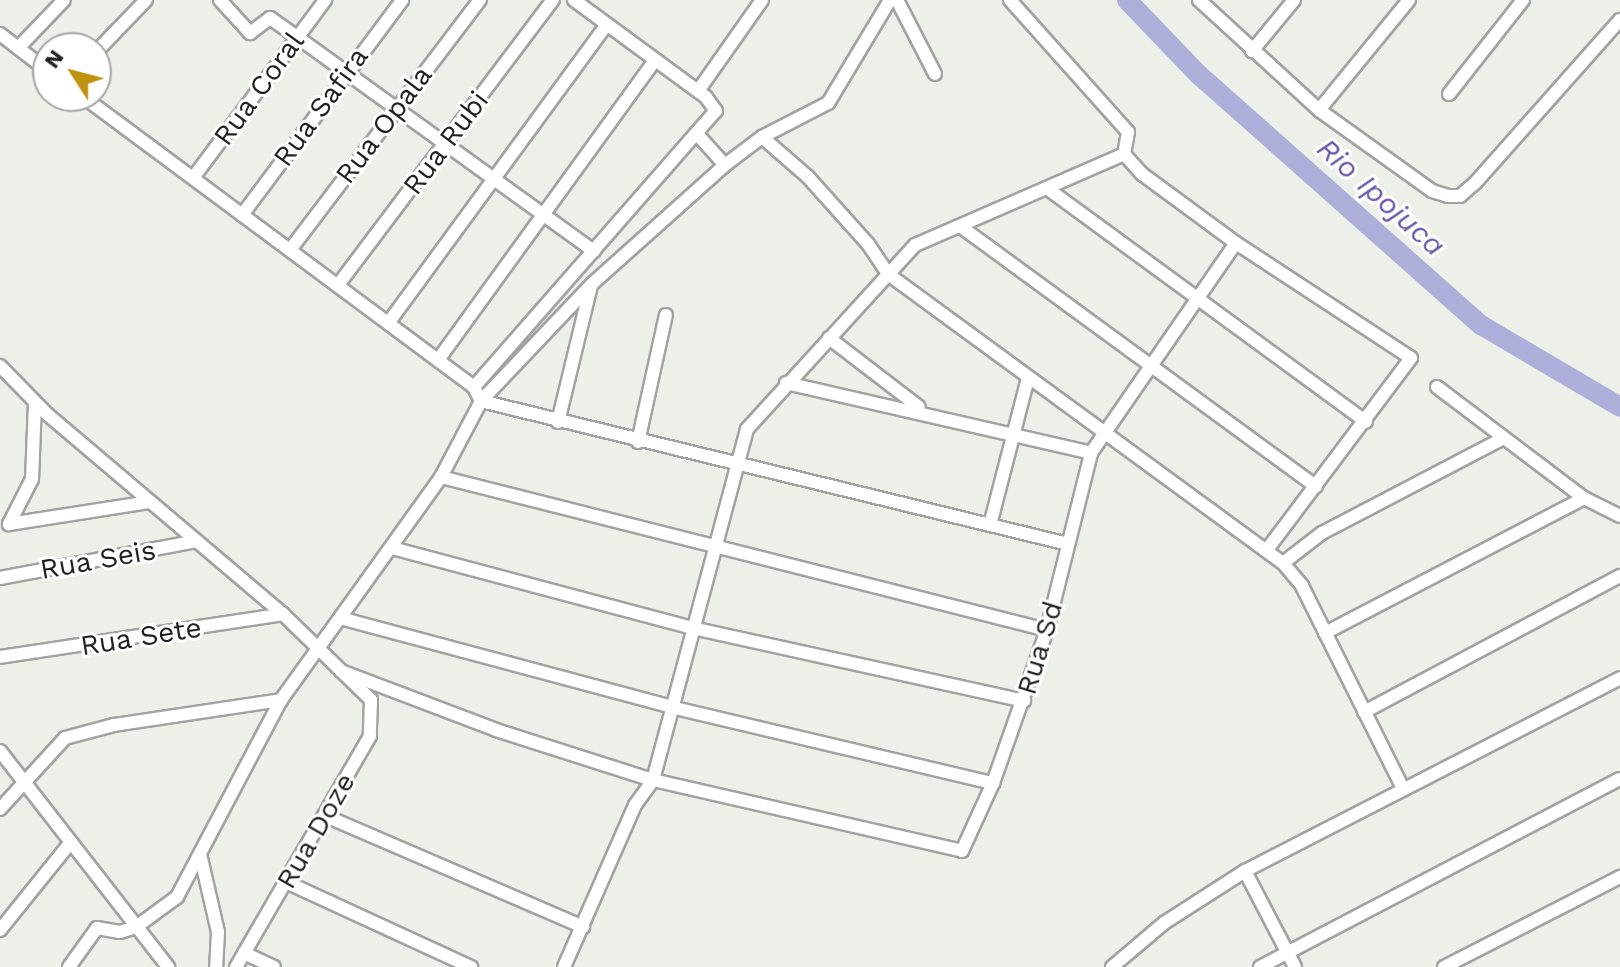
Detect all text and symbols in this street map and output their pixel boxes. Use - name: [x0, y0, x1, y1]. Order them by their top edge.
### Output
- street label: Rua Coral: [206, 26, 312, 152]
- north arrow: [32, 32, 112, 112]
- street label: Rua Safira: [266, 41, 376, 173]
- text: N: [39, 45, 69, 73]
- street label: Rua Opala: [329, 59, 439, 191]
- street label: Rua Rubi: [396, 84, 496, 202]
- water label: Rio Ipojuca: [1310, 130, 1452, 264]
- street label: Rua Seis: [37, 533, 159, 587]
- street label: Rua Sd: [1010, 597, 1070, 699]
- street label: Rua Sete: [78, 611, 204, 663]
- street label: Rua Doze: [269, 767, 363, 895]

